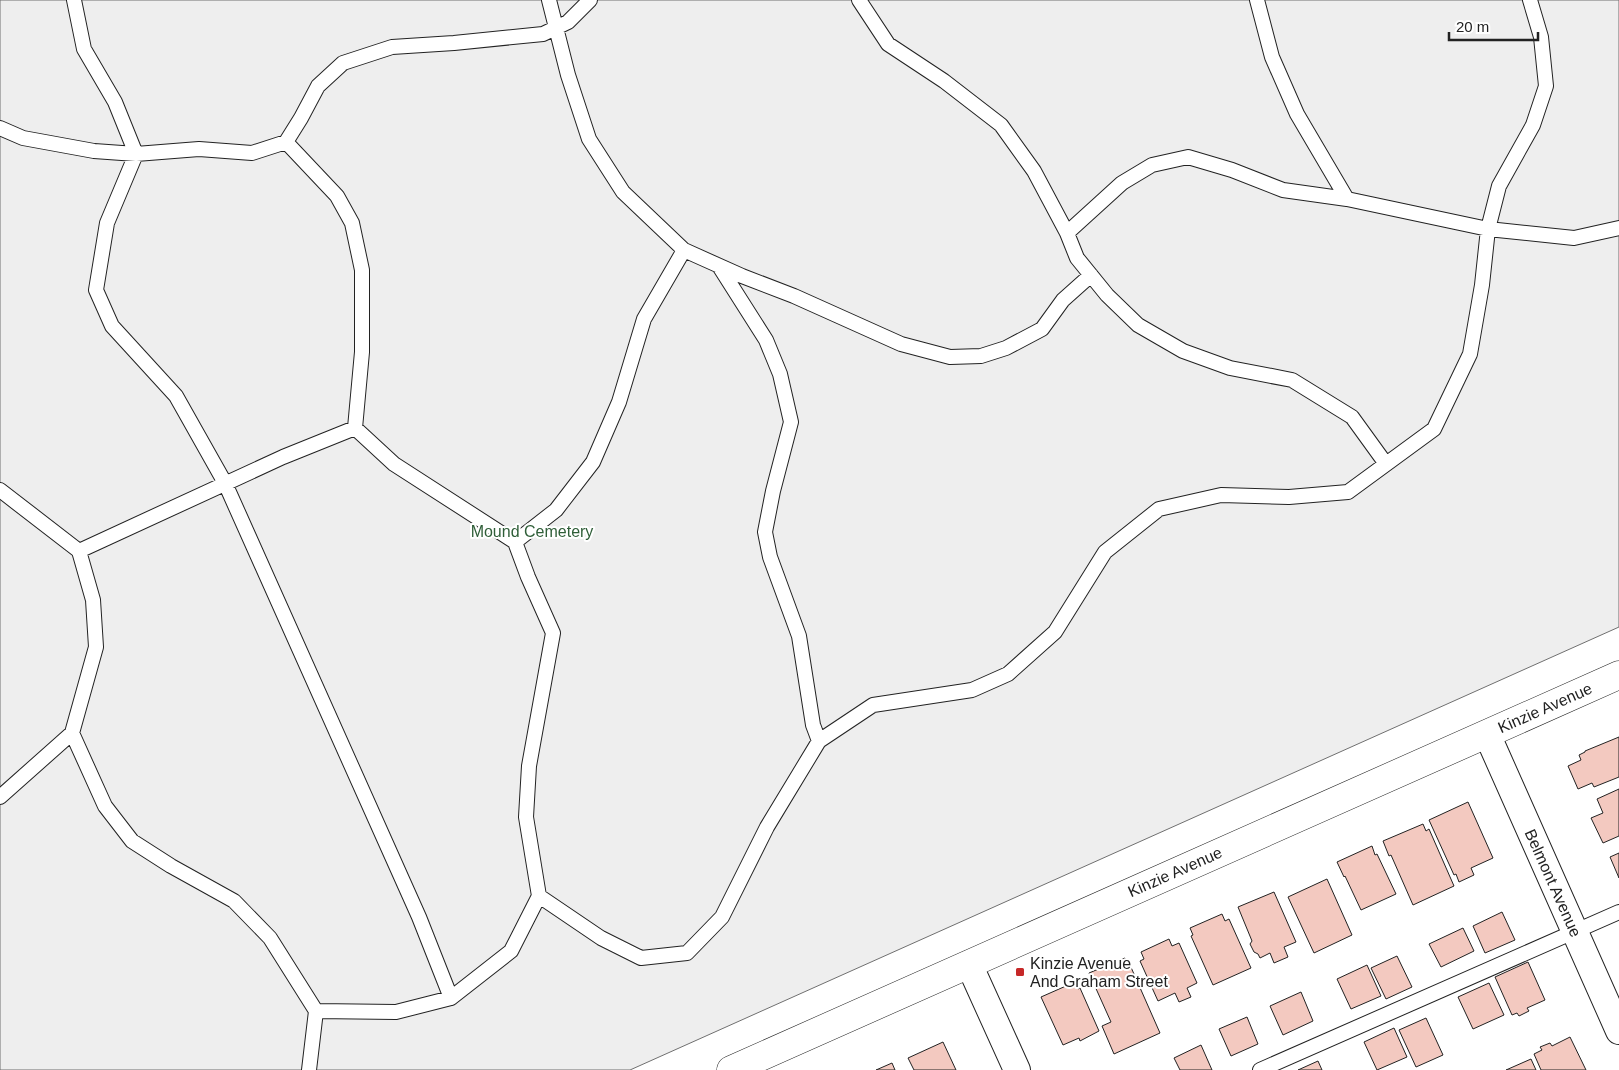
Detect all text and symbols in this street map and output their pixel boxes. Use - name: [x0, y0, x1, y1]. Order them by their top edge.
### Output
- scale bar: [1449, 10, 1538, 42]
- text: 20 m: [1456, 18, 1489, 35]
- park label: Mound Cemetery: [471, 523, 593, 540]
- street label: Kinzie Avenue: [1495, 680, 1595, 736]
- street label: Belmont Avenue: [1522, 826, 1584, 940]
- street label: Kinzie Avenue: [1125, 844, 1225, 900]
- place label: Kinzie Avenue And Graham Street: [1030, 955, 1168, 990]
- marker: Kinzie Avenue And Graham Street: [1014, 966, 1026, 978]

